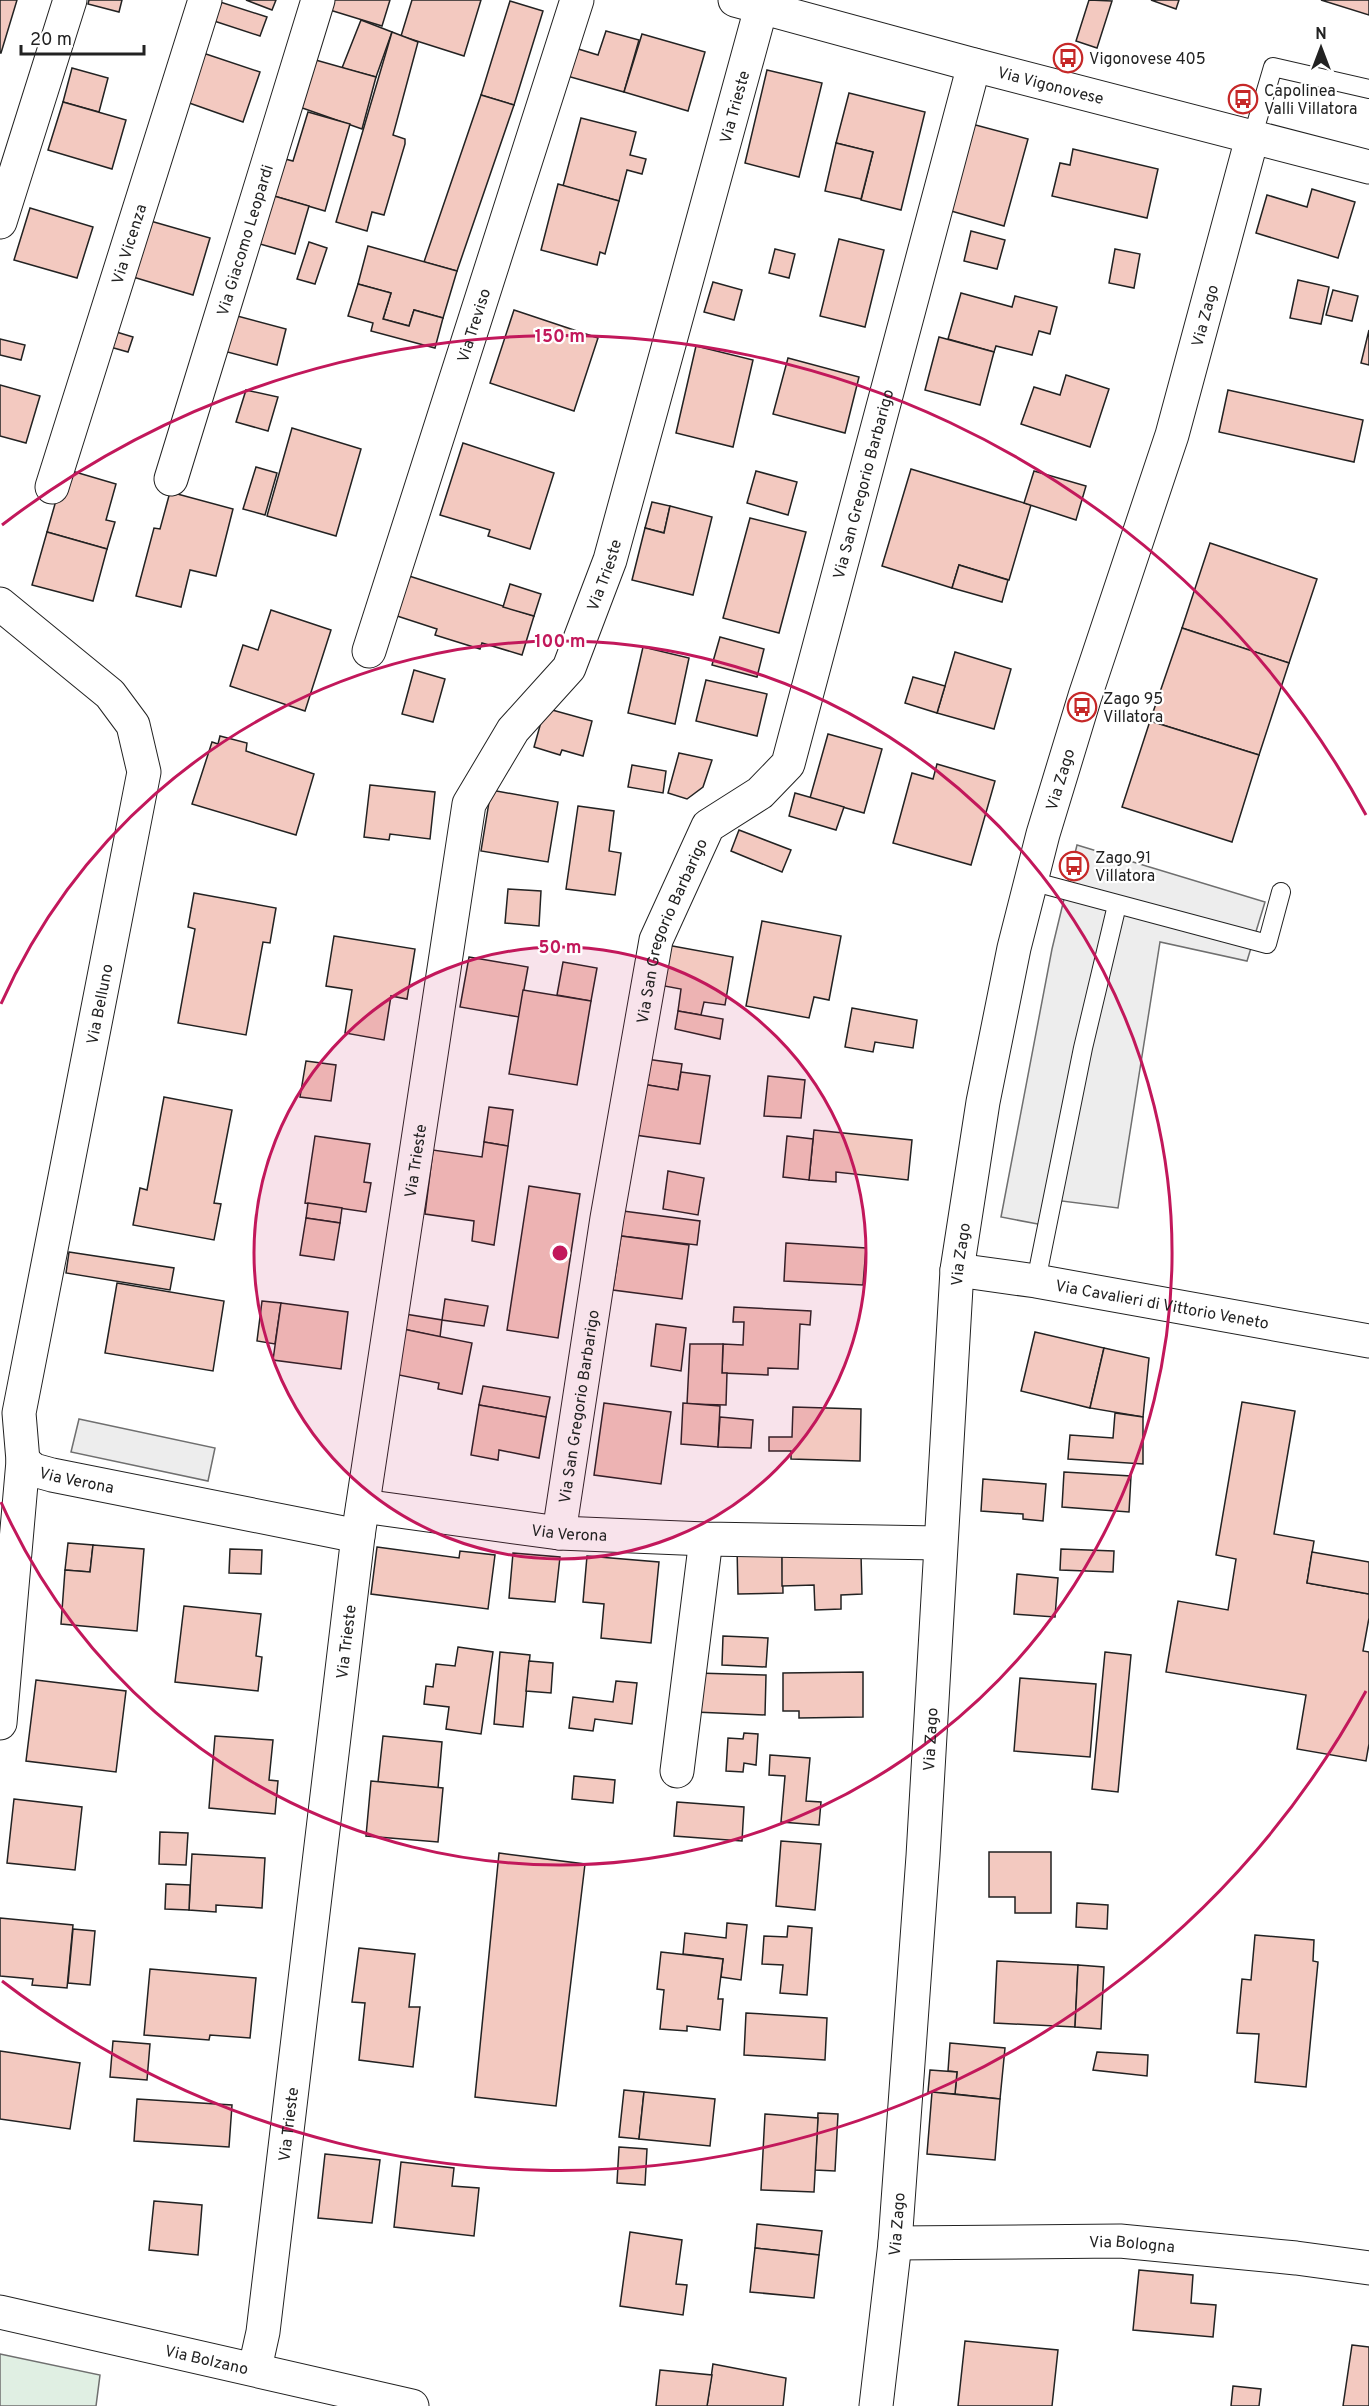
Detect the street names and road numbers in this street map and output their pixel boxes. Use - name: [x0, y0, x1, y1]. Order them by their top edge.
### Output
- street label: Via Vigonovese: [995, 63, 1106, 110]
- street label: Via Trieste: [716, 69, 755, 146]
- street label: Via Giacomo Leopardi: [214, 162, 279, 319]
- street label: Via Vicenza: [108, 202, 152, 287]
- street label: Via Zago: [1188, 283, 1224, 349]
- street label: Via Treviso: [454, 286, 496, 365]
- street label: Via San Gregorio Barbarigo: [830, 387, 899, 581]
- street label: Via Trieste: [584, 537, 627, 614]
- street label: Via Zago: [1043, 746, 1080, 813]
- street label: Via San Gregorio Barbarigo: [633, 836, 713, 1025]
- street label: Via Belluno: [83, 962, 119, 1046]
- street label: Via Trieste: [401, 1123, 432, 1199]
- street label: Via Zago: [948, 1222, 976, 1287]
- street label: Via Cavalieri di Vittorio Veneto: [1053, 1277, 1270, 1335]
- street label: Via San Gregorio Barbarigo: [556, 1309, 605, 1505]
- street label: Via Verona: [36, 1464, 115, 1499]
- street label: Via Verona: [530, 1521, 607, 1547]
- street label: Via Trieste: [333, 1604, 362, 1680]
- street label: Via Zago: [920, 1707, 944, 1772]
- street label: Via Trieste: [275, 2086, 304, 2163]
- street label: Via Zago: [886, 2192, 911, 2257]
- street label: Via Bologna: [1089, 2233, 1176, 2258]
- street label: Via Bolzano: [162, 2342, 250, 2380]

